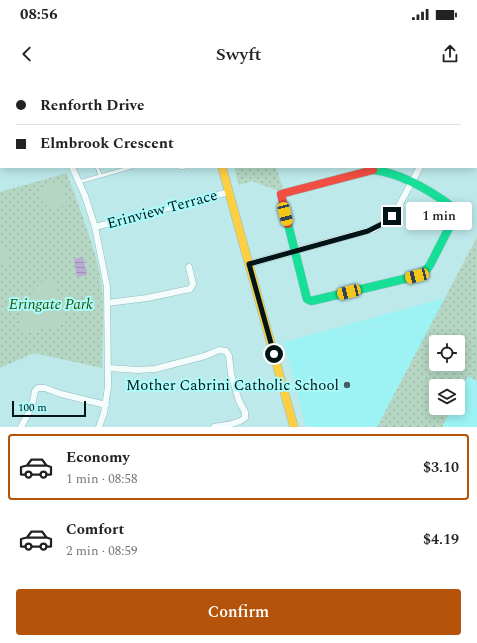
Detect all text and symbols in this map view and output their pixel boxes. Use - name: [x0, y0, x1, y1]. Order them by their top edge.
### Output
- text: 08:56: [20, 3, 58, 26]
- text: Swyft: [216, 41, 261, 68]
- icon: back: [16, 43, 38, 65]
- icon: share: [439, 43, 461, 65]
- text: Renforth Drive: [40, 94, 144, 117]
- text: Elmbrook Crescent: [40, 132, 174, 155]
- street label: Erinview Terrace: [104, 184, 220, 235]
- car: [276, 201, 294, 227]
- callout: 1 min: [406, 202, 472, 230]
- text: 1 min: [422, 206, 456, 226]
- route end: [383, 207, 401, 225]
- car: [404, 267, 430, 285]
- car: [336, 283, 362, 301]
- park label: Eringate Park: [9, 293, 93, 316]
- map controls: [429, 335, 465, 415]
- button: locate: [429, 335, 465, 371]
- route start: [265, 345, 283, 363]
- place label: Mother Cabrini Catholic School: [126, 374, 339, 397]
- button: layers: [429, 379, 465, 415]
- marker: Mother Cabrini Catholic School: [342, 380, 352, 390]
- scale bar: [12, 399, 86, 418]
- text: 100 m: [18, 399, 47, 416]
- text: Economy: [66, 446, 130, 469]
- icon: car: [18, 449, 54, 485]
- text: $3.10: [423, 456, 459, 479]
- text: 1 min · 08:58: [66, 469, 138, 489]
- text: Comfort: [66, 518, 124, 541]
- icon: car: [18, 521, 54, 557]
- text: $4.19: [423, 528, 459, 551]
- text: 2 min · 08:59: [66, 541, 138, 561]
- button: Confirm: [16, 589, 461, 635]

